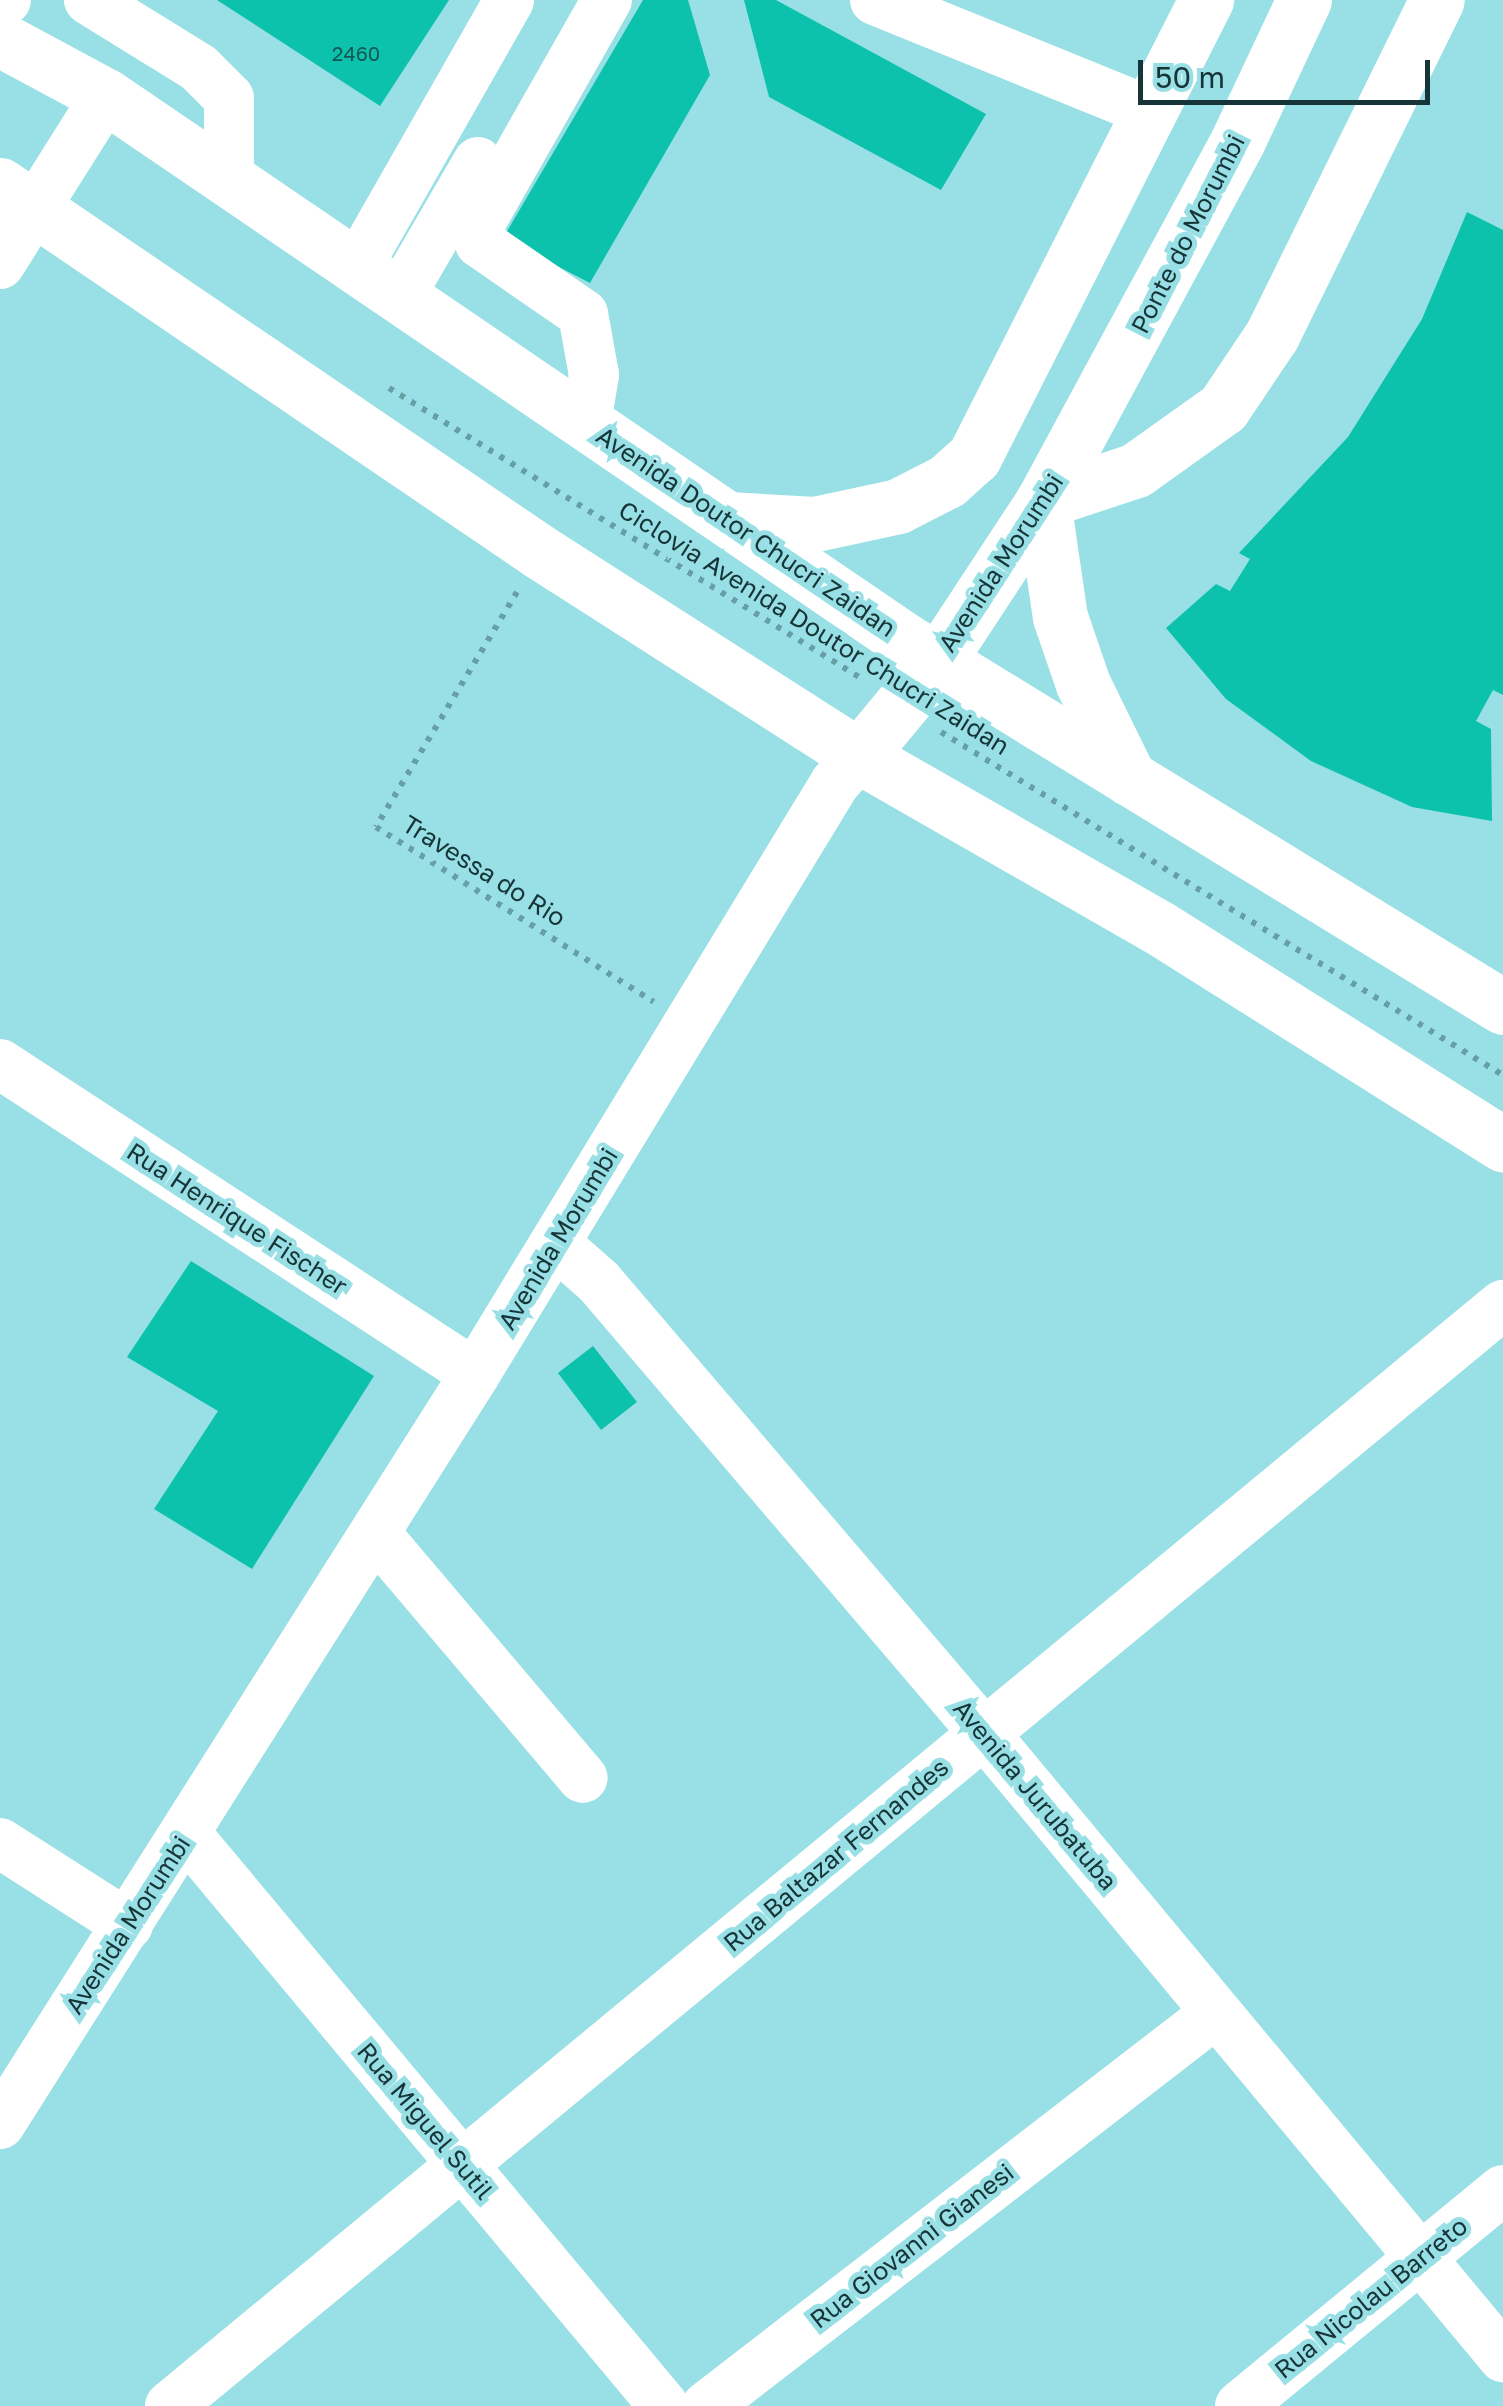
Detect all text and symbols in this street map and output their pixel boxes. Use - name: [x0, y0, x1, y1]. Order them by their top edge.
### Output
- scale bar: [1143, 40, 1436, 102]
- house number: 2460: [332, 41, 380, 65]
- text: 50 m: [1155, 59, 1225, 95]
- street label: Ponte do Morumbi: [1125, 130, 1251, 338]
- street label: Avenida Doutor Chucri Zaidan: [591, 421, 901, 643]
- street label: Avenida Morumbi: [932, 468, 1070, 658]
- street label: Ciclovia Avenida Doutor Chucri Zaidan: [613, 495, 1015, 761]
- street label: Travessa do Rio: [397, 809, 571, 933]
- street label: Rua Henrique Fischer: [121, 1137, 353, 1301]
- street label: Avenida Morumbi: [492, 1143, 624, 1335]
- street label: Avenida Jurubatuba: [947, 1694, 1123, 1896]
- street label: Rua Baltazar Fernandes: [717, 1752, 955, 1958]
- street label: Avenida Morumbi: [59, 1830, 197, 2020]
- street label: Rua Miguel Sutil: [351, 2037, 499, 2205]
- street label: Rua Giovanni Gianesi: [804, 2157, 1020, 2335]
- street label: Rua Nicolau Barreto: [1269, 2211, 1473, 2385]

